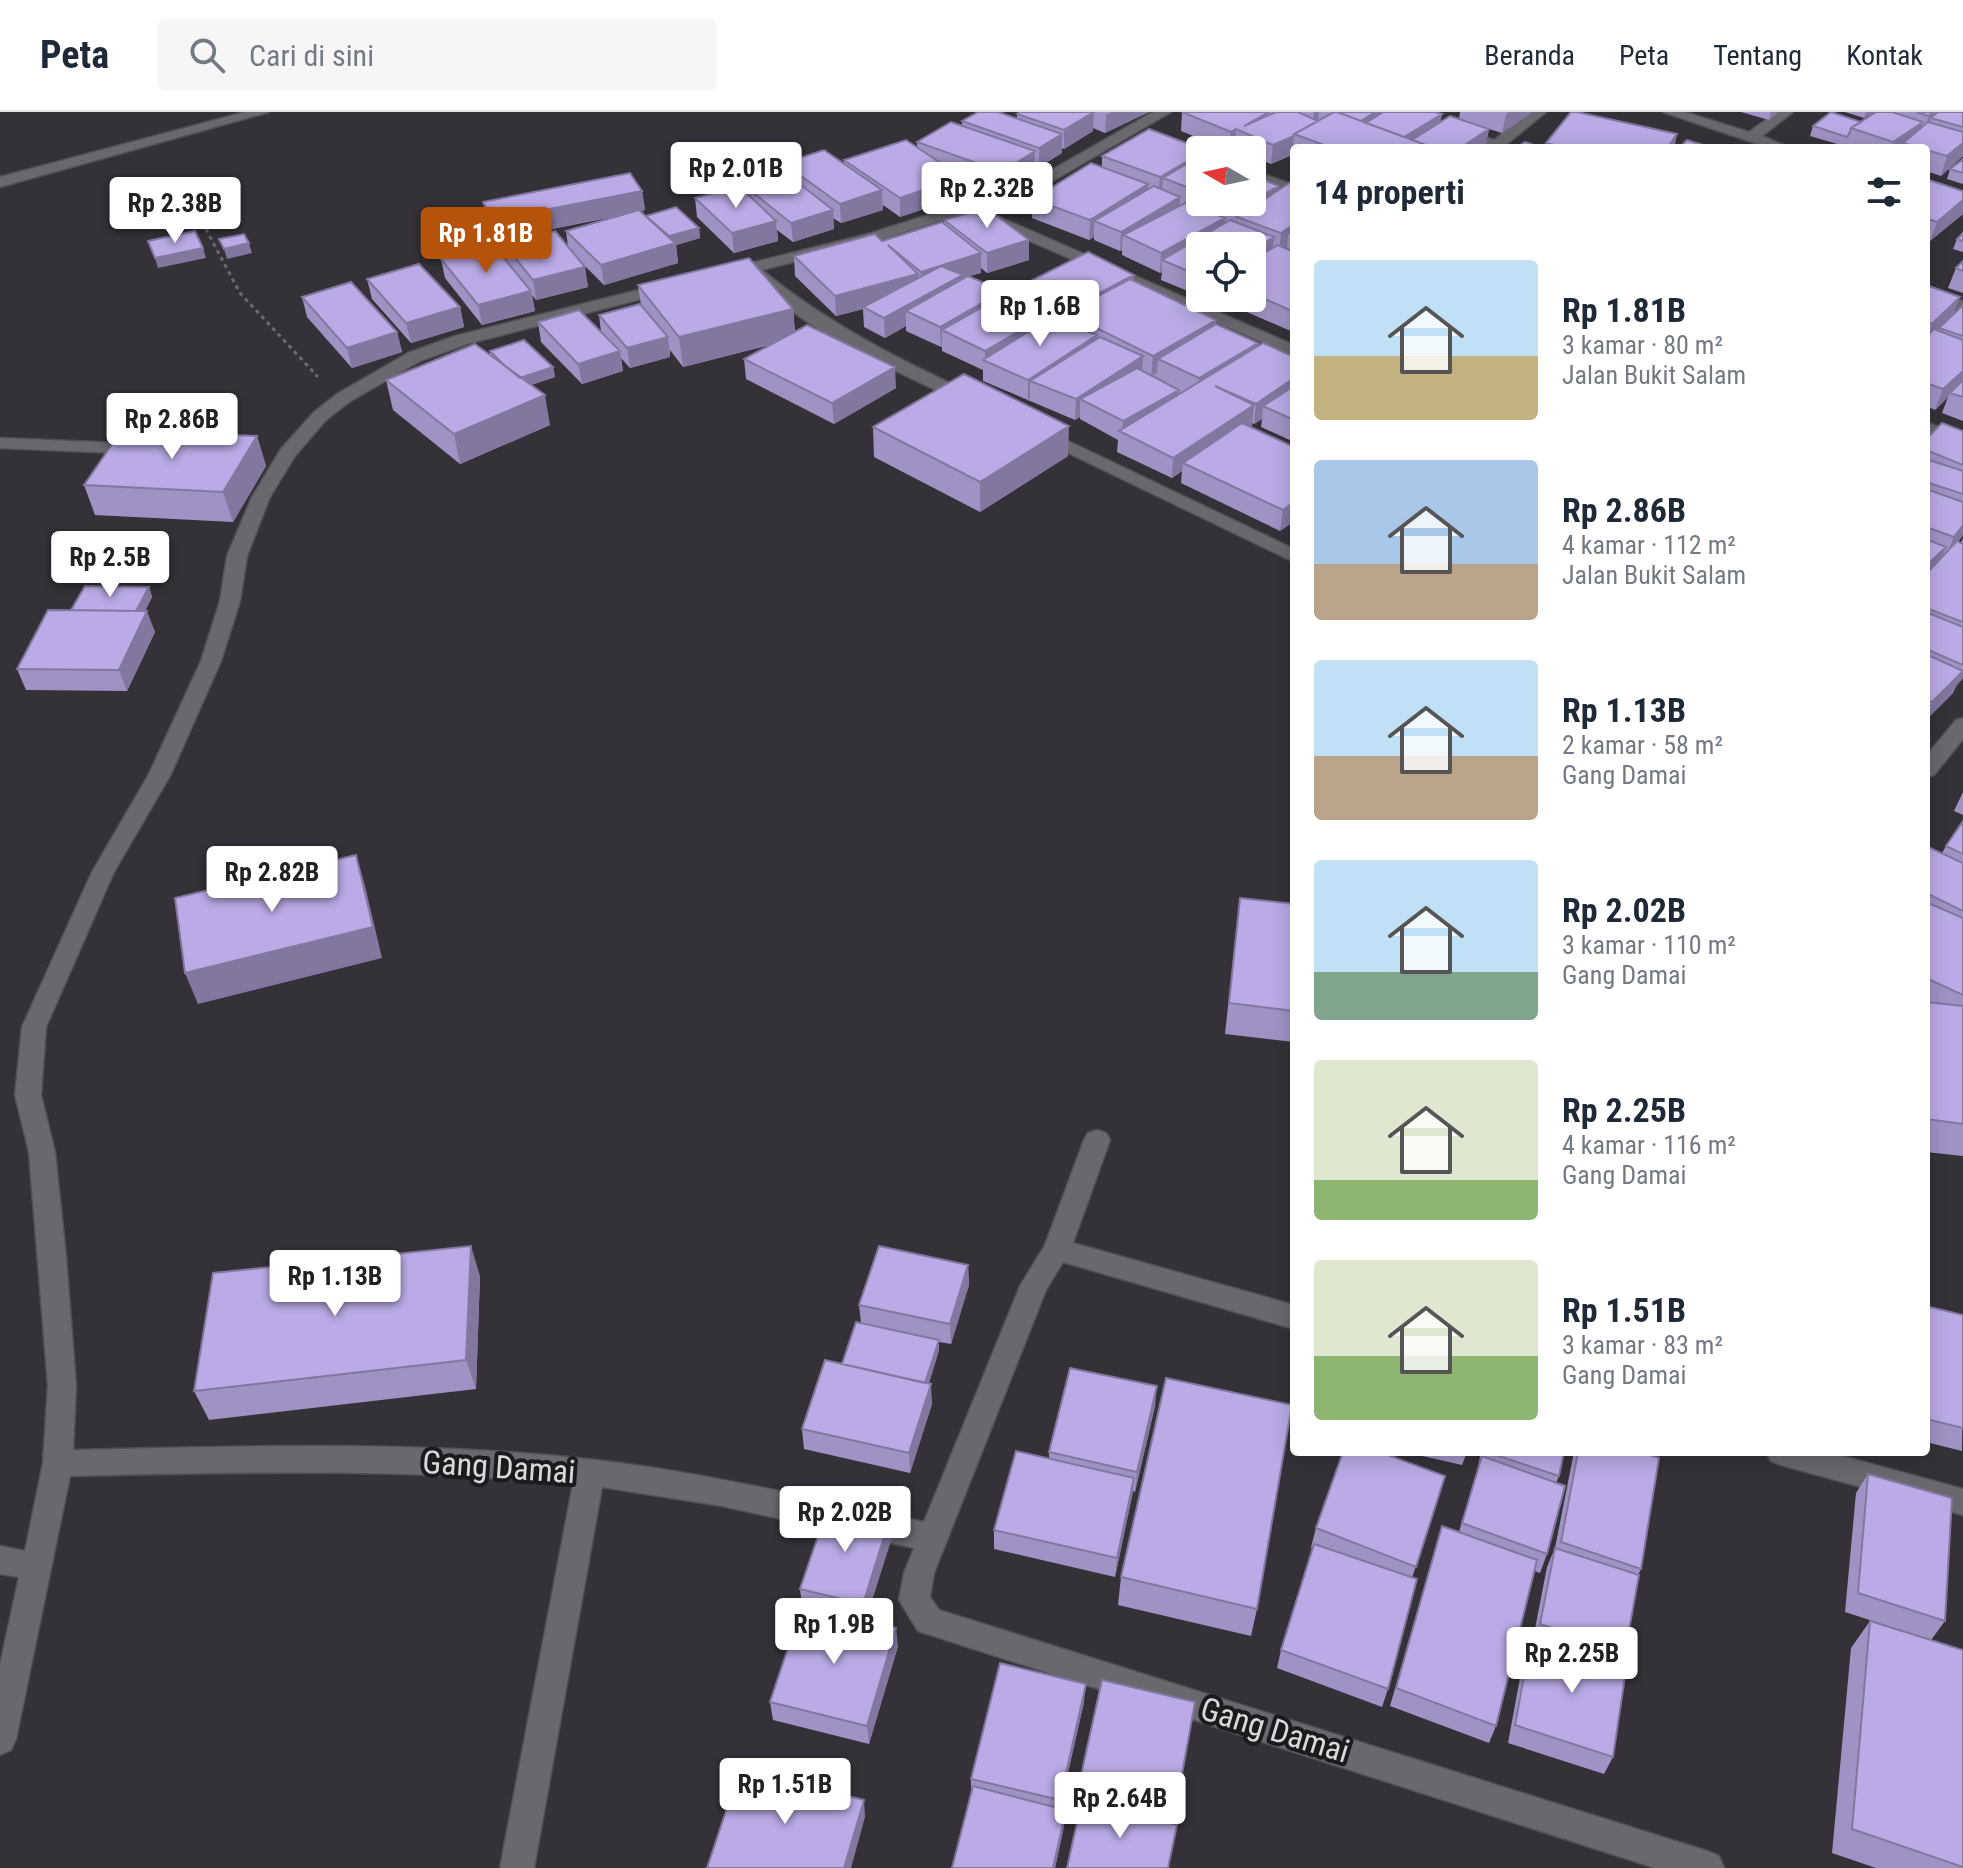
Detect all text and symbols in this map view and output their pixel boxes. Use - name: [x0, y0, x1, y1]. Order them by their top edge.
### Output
- search box: [157, 19, 717, 91]
- text: Peta: [40, 33, 109, 77]
- icon: search: [185, 33, 229, 77]
- text: Cari di sini: [249, 38, 374, 73]
- text: Beranda: [1484, 39, 1575, 72]
- text: Peta: [1619, 39, 1669, 72]
- text: Tentang: [1713, 39, 1802, 72]
- text: Kontak: [1846, 39, 1923, 72]
- north arrow: [1186, 136, 1266, 216]
- map controls: [1186, 136, 1266, 312]
- pin: Rp 2.01B: [653, 142, 819, 210]
- text: Rp 2.01B: [689, 153, 783, 183]
- pin: Rp 2.32B: [904, 162, 1070, 230]
- icon: filters: [1862, 170, 1906, 214]
- text: 14 properti: [1314, 172, 1465, 212]
- text: Rp 2.32B: [940, 173, 1034, 203]
- pin: Rp 2.38B: [92, 177, 258, 245]
- text: Rp 2.38B: [128, 188, 222, 218]
- pin: Rp 1.81B: [403, 207, 569, 275]
- text: Rp 1.81B: [439, 218, 533, 248]
- button: locate: [1186, 232, 1266, 312]
- pin: Rp 1.6B: [966, 280, 1114, 348]
- text: Rp 1.81B: [1562, 290, 1686, 330]
- text: Rp 1.6B: [999, 291, 1081, 321]
- icon: home: [1378, 292, 1474, 388]
- text: 3 kamar · 80 m²: [1562, 330, 1723, 360]
- text: Jalan Bukit Salam: [1562, 360, 1746, 390]
- pin: Rp 2.86B: [89, 393, 255, 461]
- text: Rp 2.86B: [125, 404, 219, 434]
- text: Rp 2.86B: [1562, 490, 1686, 530]
- icon: home: [1378, 492, 1474, 588]
- text: 4 kamar · 112 m²: [1562, 530, 1736, 560]
- pin: Rp 2.5B: [36, 531, 184, 599]
- text: Rp 2.5B: [69, 542, 151, 572]
- text: Jalan Bukit Salam: [1562, 560, 1746, 590]
- text: Rp 1.13B: [1562, 690, 1686, 730]
- icon: home: [1378, 692, 1474, 788]
- text: 2 kamar · 58 m²: [1562, 730, 1723, 760]
- text: Gang Damai: [1562, 760, 1687, 790]
- pin: Rp 2.82B: [189, 846, 355, 914]
- text: Rp 2.82B: [225, 857, 319, 887]
- text: Rp 2.02B: [1562, 890, 1686, 930]
- icon: home: [1378, 892, 1474, 988]
- text: 3 kamar · 110 m²: [1562, 930, 1736, 960]
- text: Gang Damai: [1562, 960, 1687, 990]
- text: Rp 2.25B: [1562, 1090, 1686, 1130]
- icon: home: [1378, 1092, 1474, 1188]
- text: 4 kamar · 116 m²: [1562, 1130, 1736, 1160]
- text: Gang Damai: [1562, 1160, 1687, 1190]
- pin: Rp 1.13B: [252, 1250, 418, 1318]
- text: Rp 1.13B: [288, 1261, 382, 1291]
- text: Rp 1.51B: [1562, 1290, 1686, 1330]
- icon: home: [1378, 1292, 1474, 1388]
- text: 3 kamar · 83 m²: [1562, 1330, 1723, 1360]
- text: Gang Damai: [1562, 1360, 1687, 1390]
- street label: Gang Damai: [421, 1443, 577, 1491]
- pin: Rp 2.02B: [762, 1486, 928, 1554]
- text: Rp 2.02B: [798, 1497, 892, 1527]
- pin: Rp 1.9B: [760, 1598, 908, 1666]
- text: Rp 1.9B: [793, 1609, 875, 1639]
- pin: Rp 2.25B: [1489, 1627, 1655, 1695]
- text: Rp 2.25B: [1525, 1638, 1619, 1668]
- street label: Gang Damai: [1196, 1689, 1354, 1771]
- pin: Rp 1.51B: [702, 1758, 868, 1826]
- text: Rp 1.51B: [738, 1769, 832, 1799]
- pin: Rp 2.64B: [1037, 1772, 1203, 1840]
- text: Rp 2.64B: [1073, 1783, 1167, 1813]

